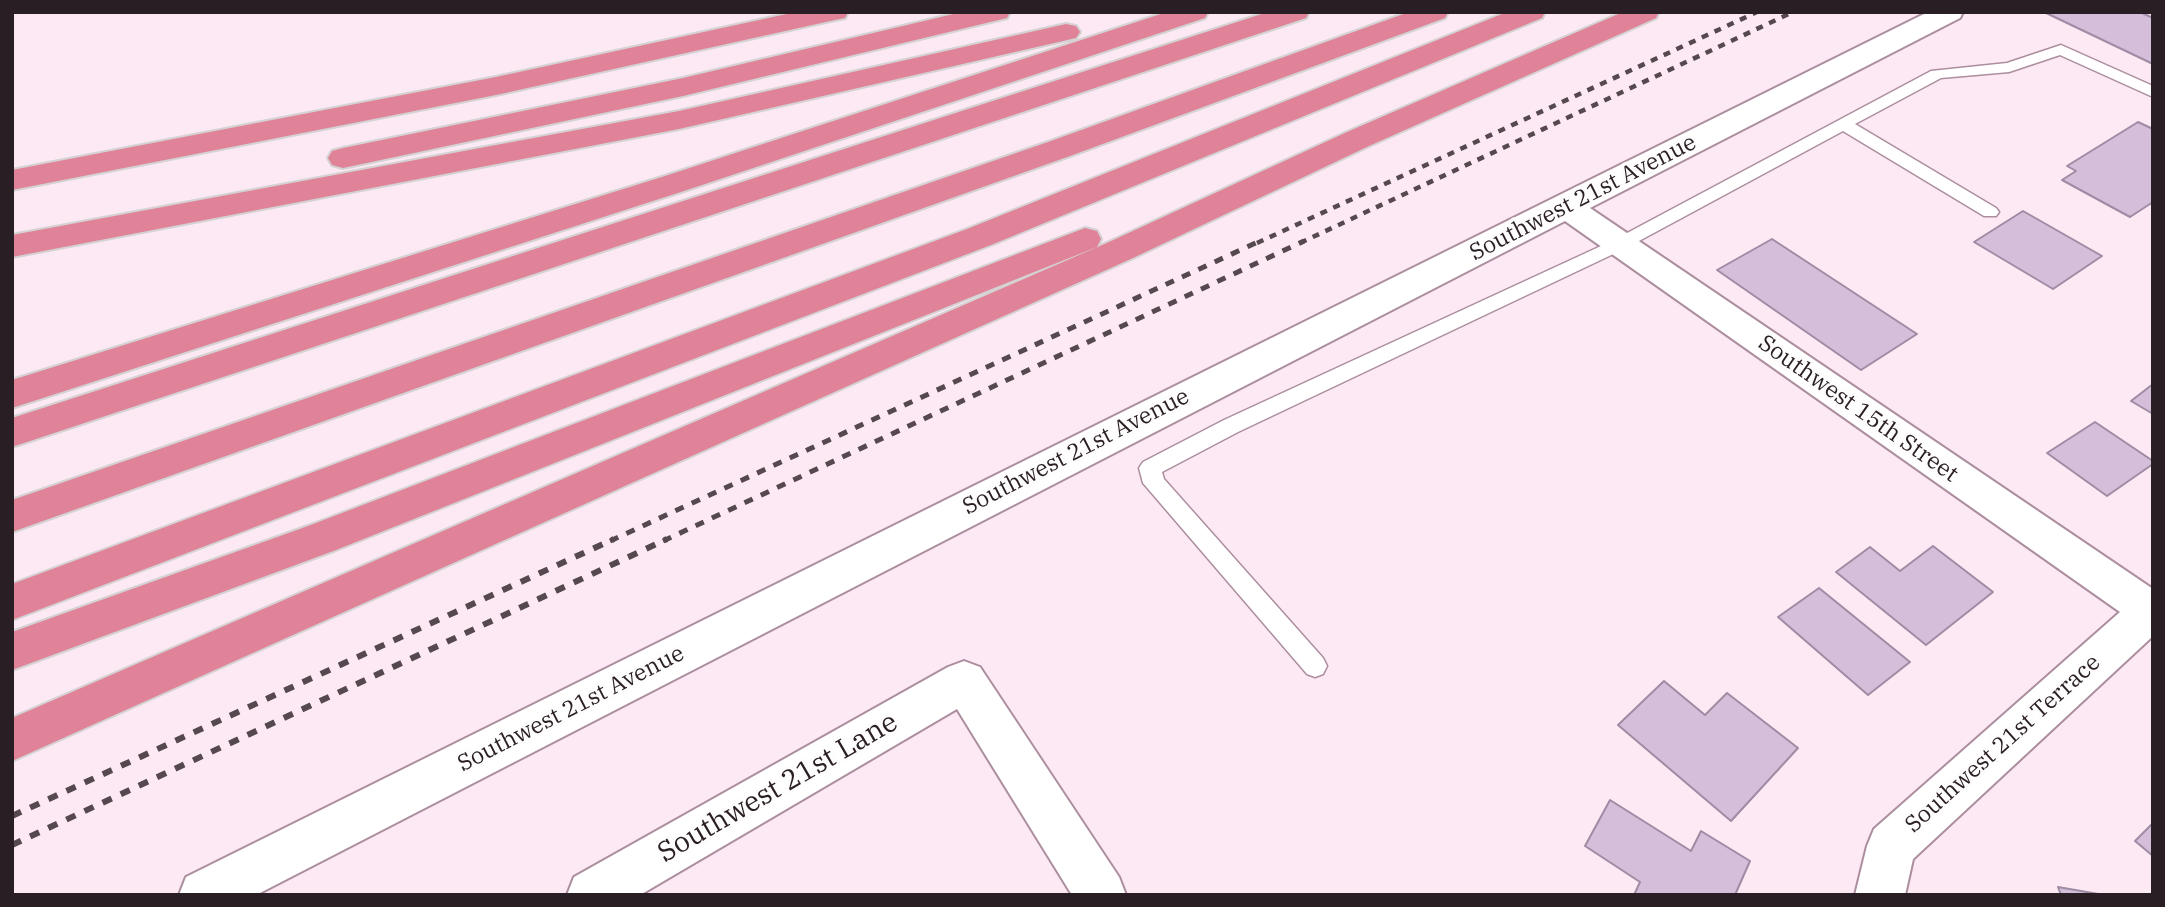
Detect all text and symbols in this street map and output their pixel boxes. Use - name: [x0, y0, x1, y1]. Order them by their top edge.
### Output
- street label: Southwest 21st Avenue: [1465, 129, 1701, 267]
- street label: Southwest 15th Street: [1753, 330, 1963, 488]
- street label: Southwest 21st Avenue: [958, 383, 1194, 521]
- street label: Southwest 21st Avenue: [453, 640, 689, 778]
- street label: Southwest 21st Terrace: [1900, 649, 2106, 839]
- street label: Southwest 21st Lane: [652, 706, 904, 870]

